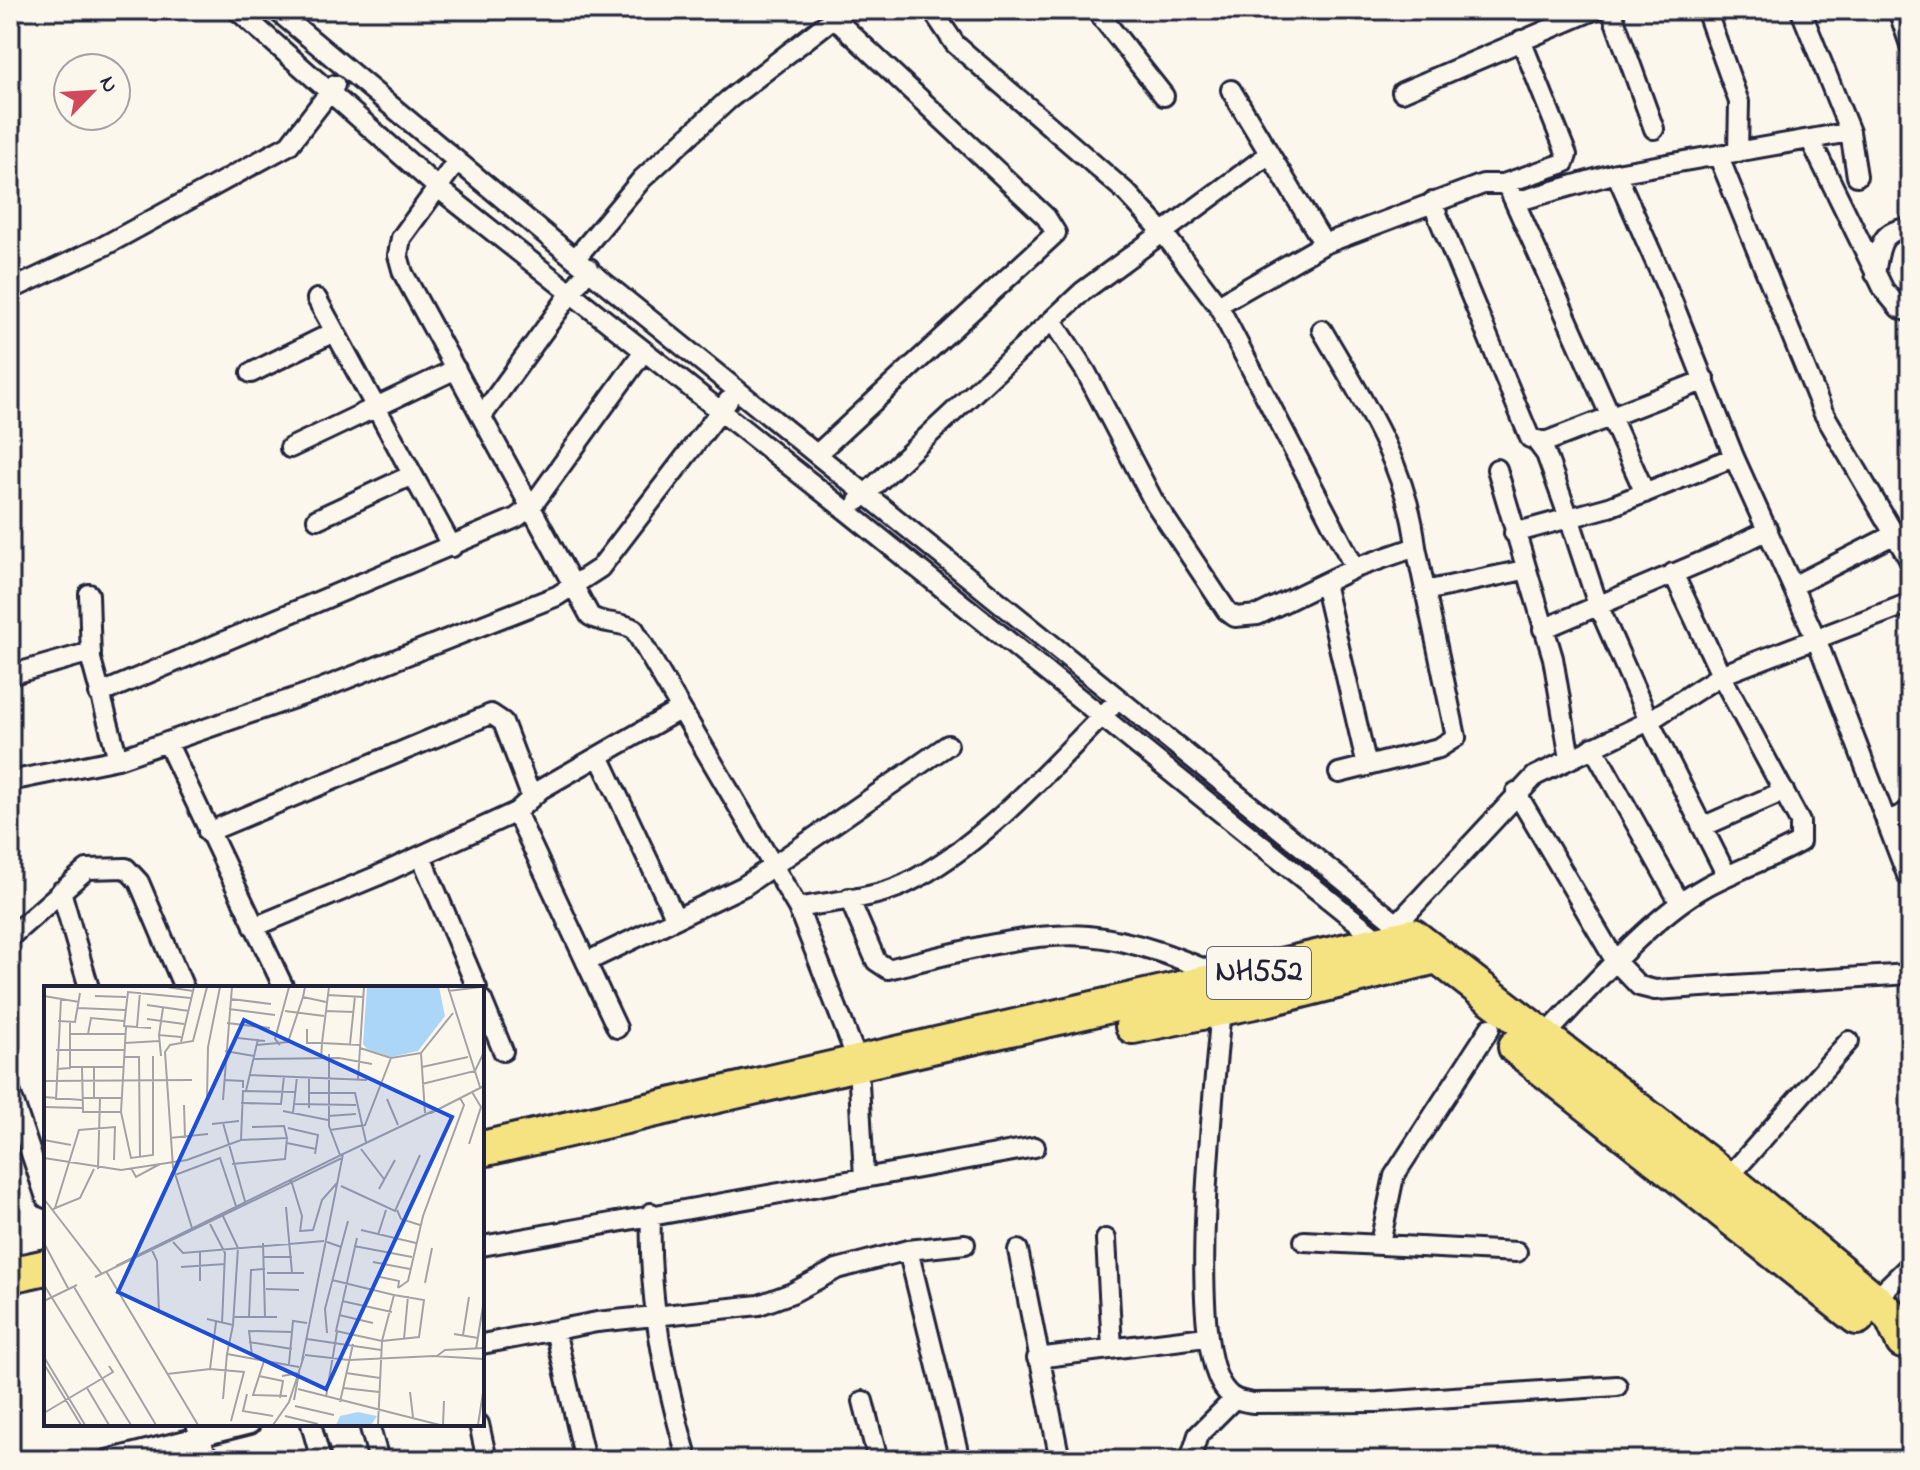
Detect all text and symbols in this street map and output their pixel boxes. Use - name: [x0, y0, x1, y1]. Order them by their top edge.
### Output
- north arrow: [52, 52, 132, 132]
- text: N: [90, 71, 125, 98]
- road number: NH552: [1207, 947, 1311, 999]
- inset map: [44, 986, 484, 1426]

